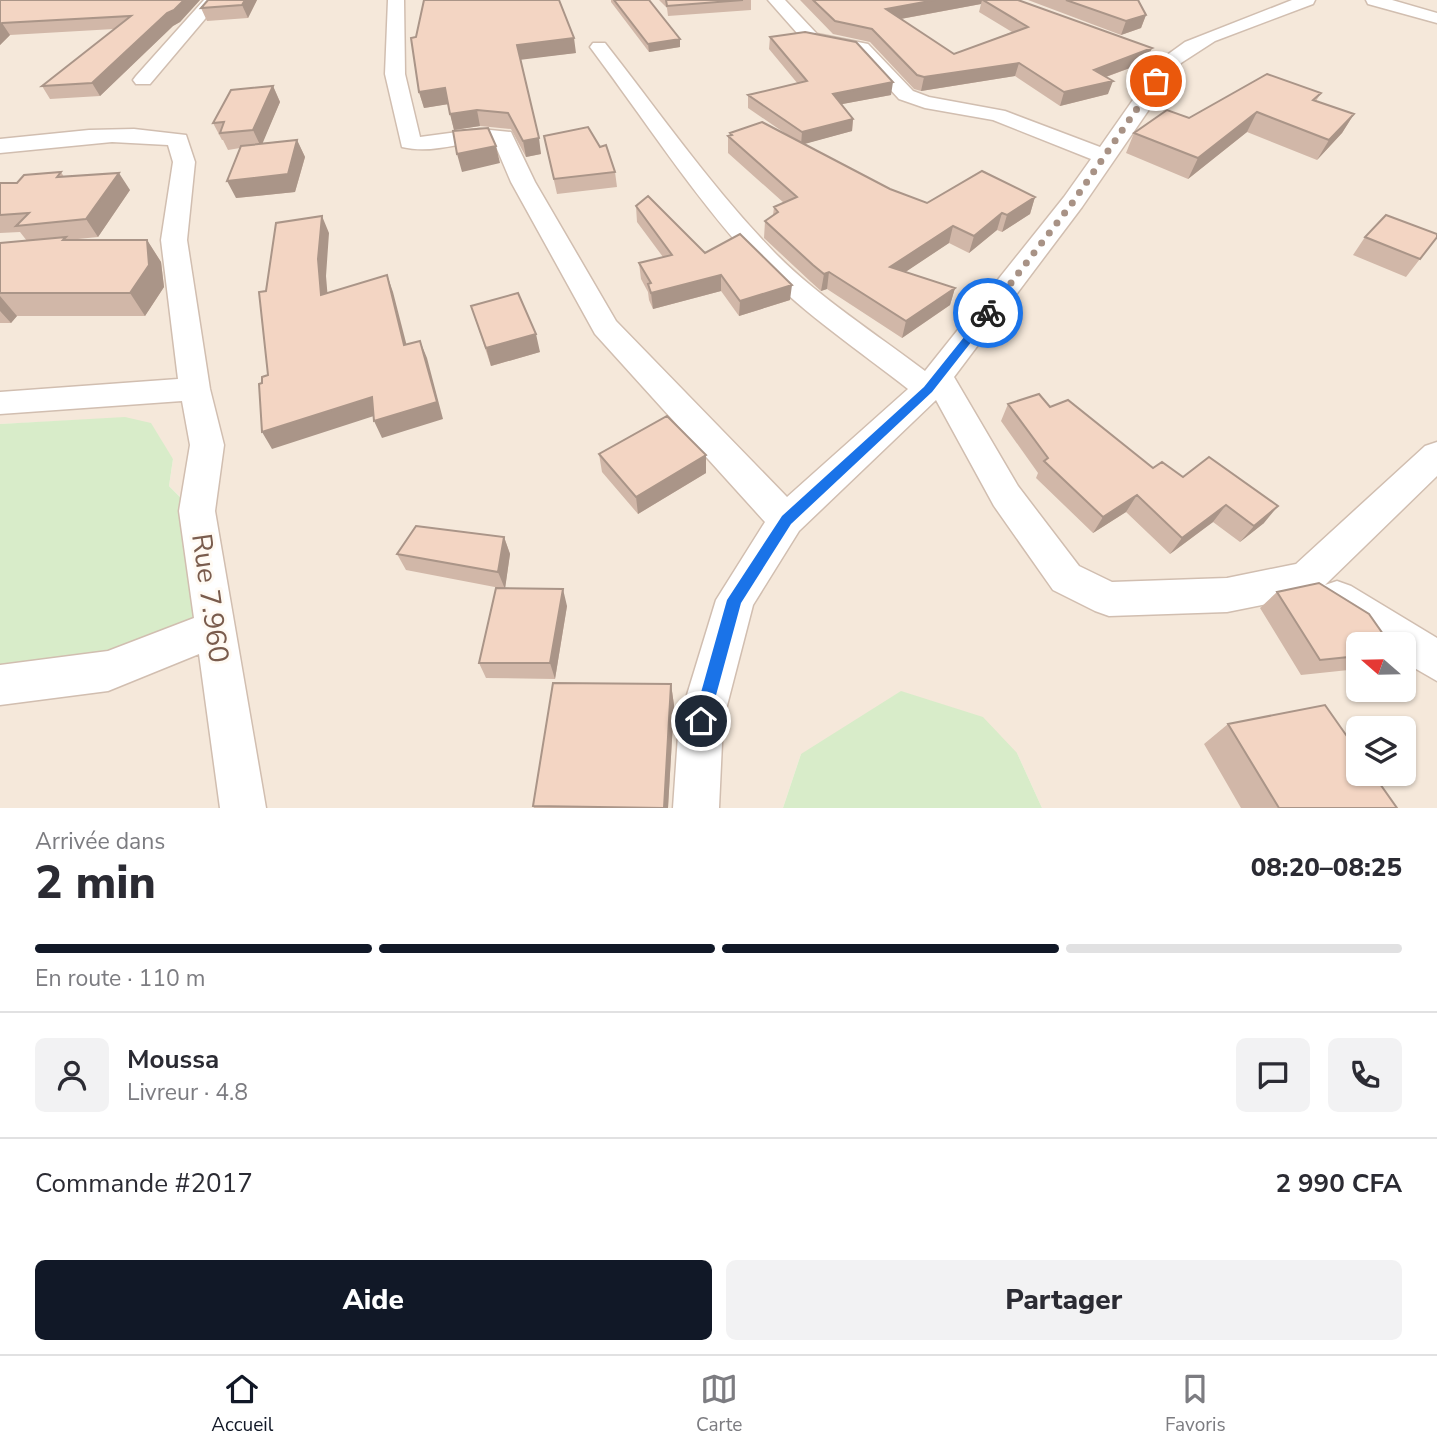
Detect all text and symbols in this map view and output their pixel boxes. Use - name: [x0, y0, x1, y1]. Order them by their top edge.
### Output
- pin: [1126, 51, 1186, 111]
- icon: bag: [1137, 62, 1175, 100]
- courier: [953, 278, 1023, 348]
- icon: bike: [969, 294, 1007, 332]
- street label: Rue 7.960: [182, 531, 238, 665]
- north arrow: [1346, 632, 1416, 702]
- map controls: [1346, 632, 1416, 786]
- pin: [671, 691, 731, 751]
- icon: home: [682, 702, 720, 740]
- button: layers: [1346, 716, 1416, 786]
- text: Arrivée dans: [35, 826, 165, 857]
- text: 08:20–08:25: [1251, 850, 1402, 885]
- text: 2 min: [35, 851, 156, 914]
- text: En route · 110 m: [35, 963, 205, 994]
- button: person: [35, 1038, 109, 1112]
- button: chat: [1236, 1038, 1310, 1112]
- button: phone: [1328, 1038, 1402, 1112]
- text: Moussa: [127, 1042, 219, 1077]
- text: Livreur · 4.8: [127, 1077, 248, 1108]
- text: Commande #2017: [35, 1166, 253, 1201]
- text: 2 990 CFA: [1275, 1166, 1402, 1201]
- button: Aide: [35, 1260, 712, 1340]
- button: Partager: [726, 1260, 1402, 1340]
- tab: Accueil: [211, 1370, 273, 1438]
- tab: Carte: [696, 1370, 742, 1438]
- tab: Favoris: [1165, 1370, 1226, 1438]

